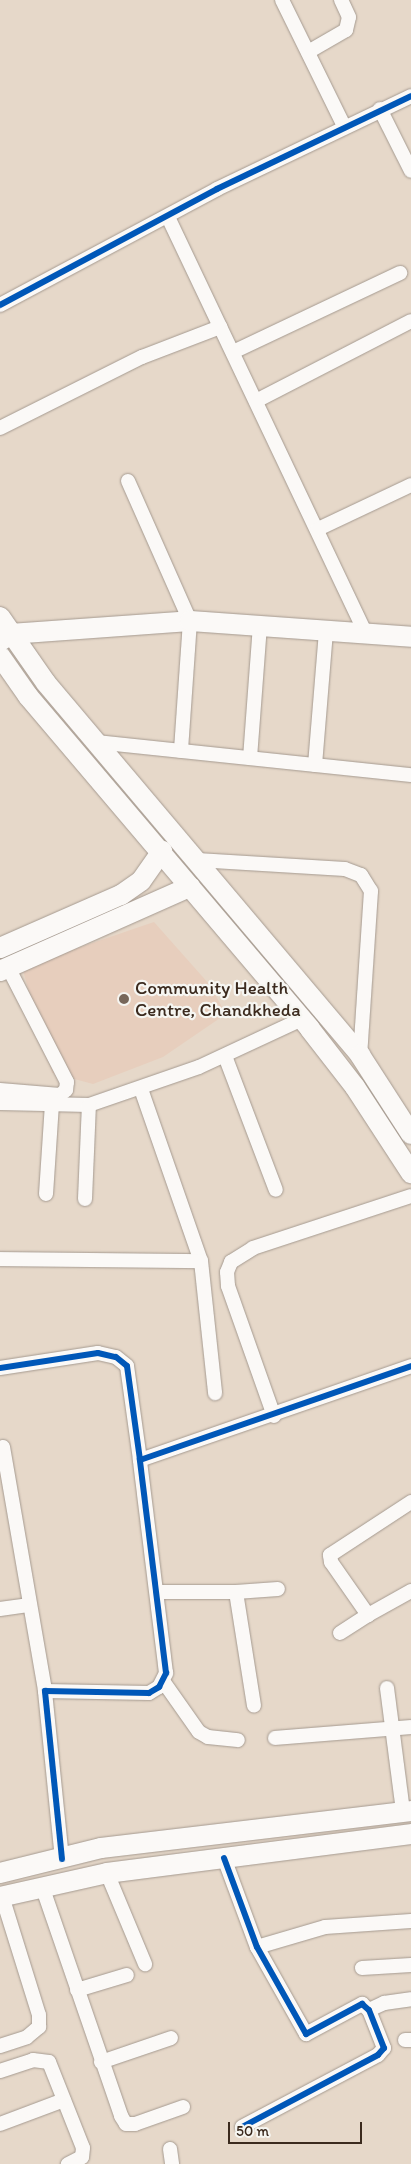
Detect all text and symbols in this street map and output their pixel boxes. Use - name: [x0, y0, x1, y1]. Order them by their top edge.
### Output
- place label: Community Health Centre, Chandkheda: [135, 977, 301, 1021]
- marker: Community Health Centre, Chandkheda: [117, 992, 131, 1006]
- scale bar: [231, 2112, 365, 2144]
- text: 50 m: [236, 2122, 269, 2140]

